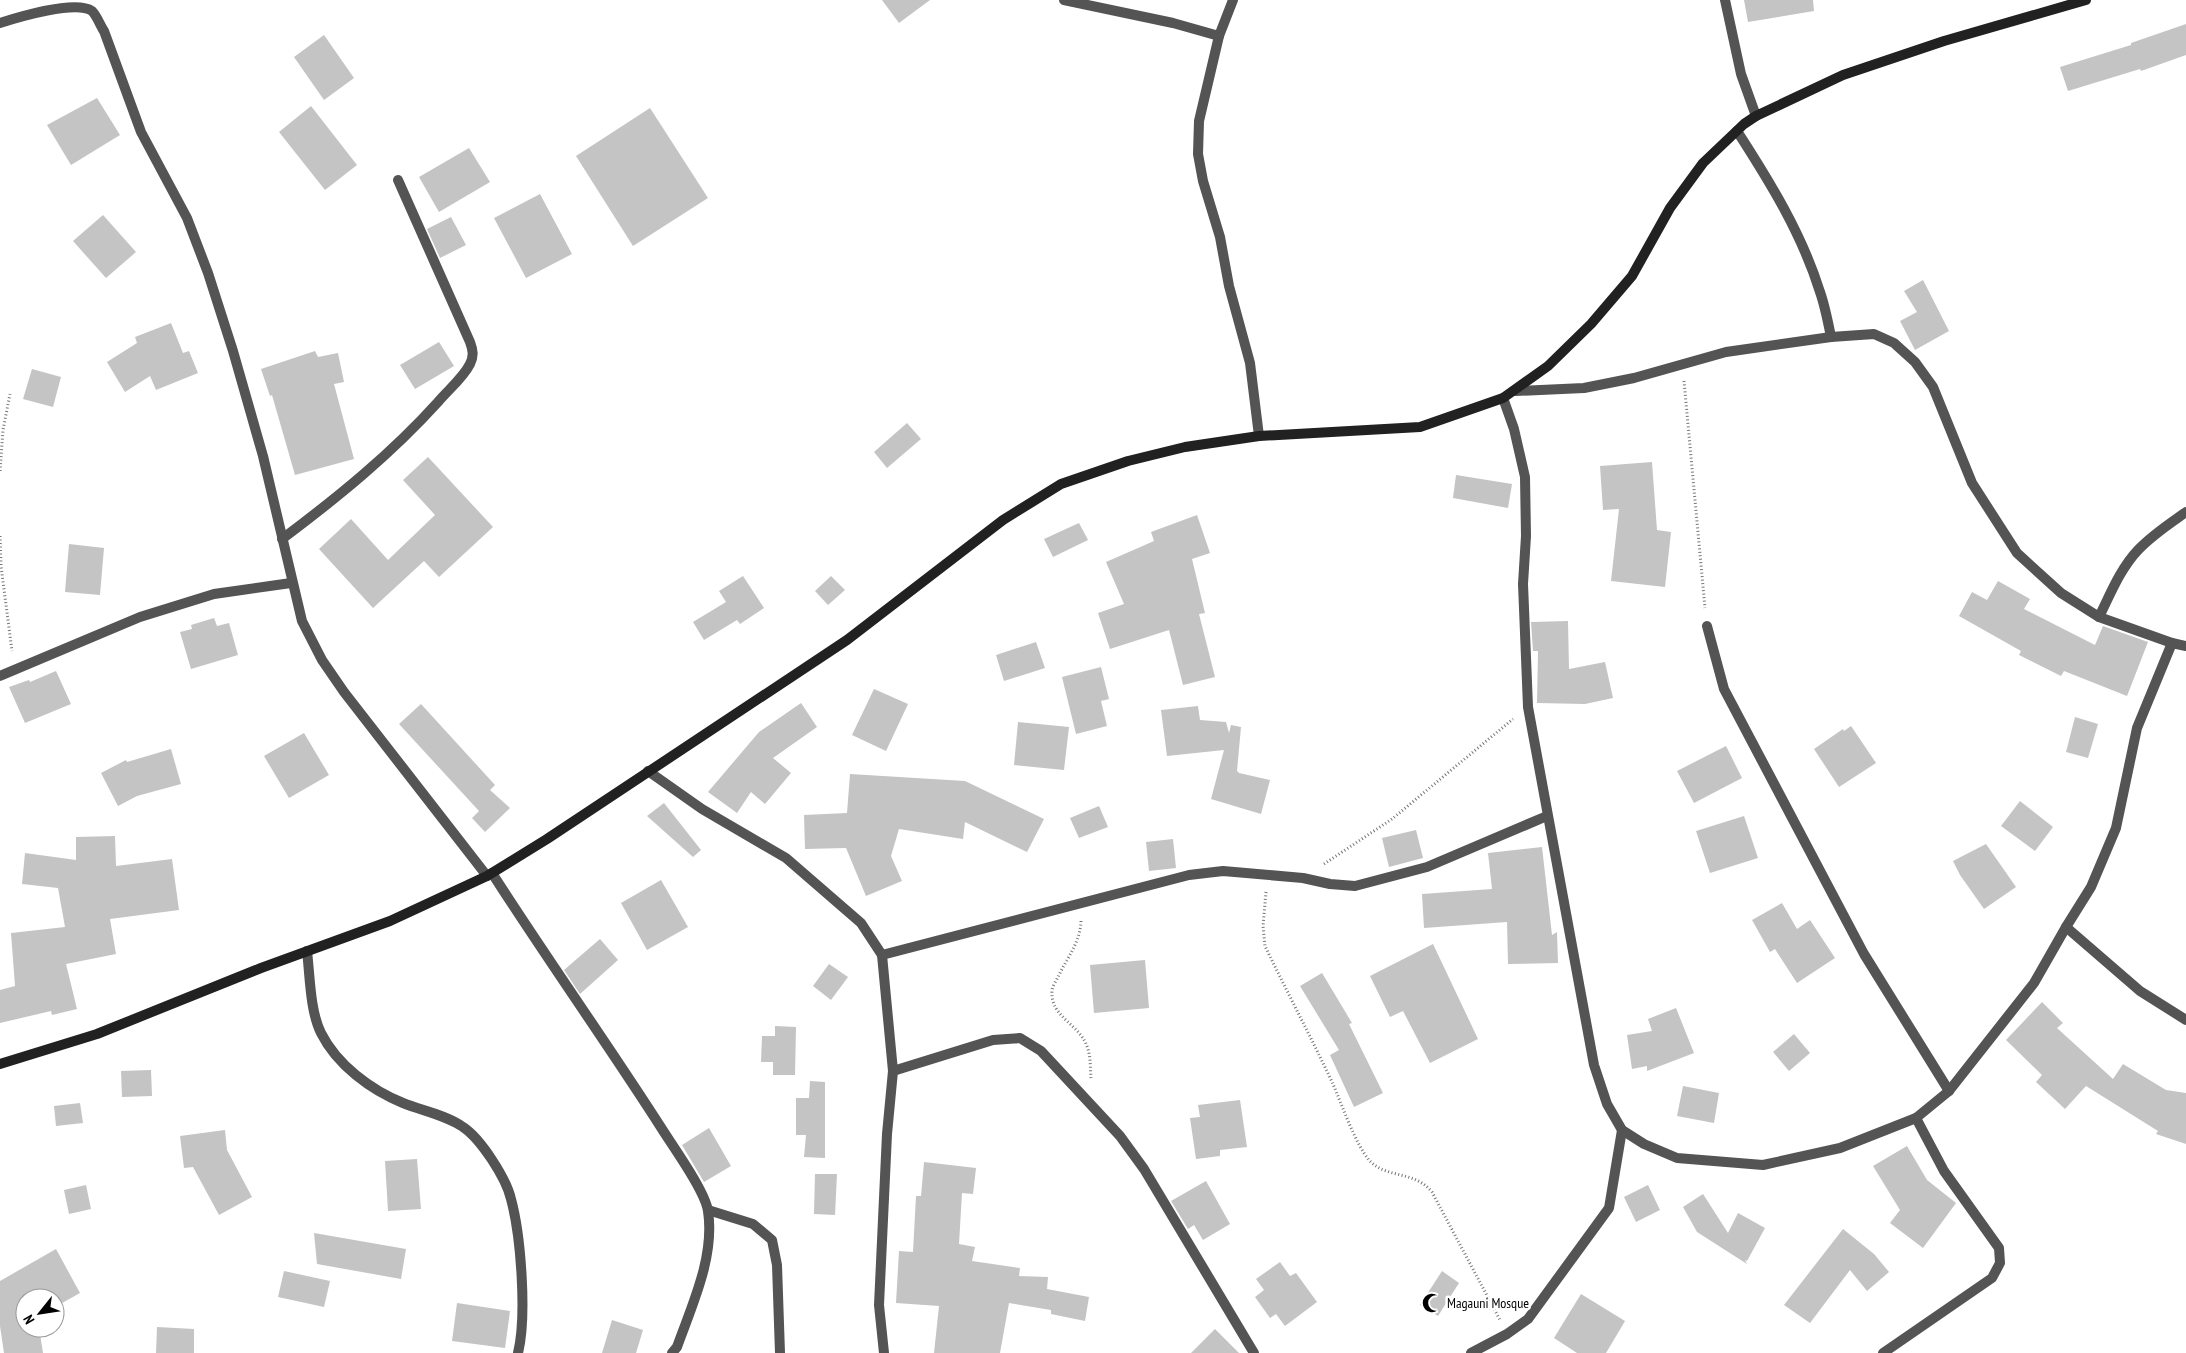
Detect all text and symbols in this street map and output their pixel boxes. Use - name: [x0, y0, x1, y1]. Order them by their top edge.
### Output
- north arrow: [15, 1288, 65, 1338]
- mosque icon: Magauni Mosque: [1421, 1292, 1443, 1314]
- place label: Magauni Mosque: [1447, 1294, 1529, 1312]
- text: N: [19, 1312, 38, 1327]

